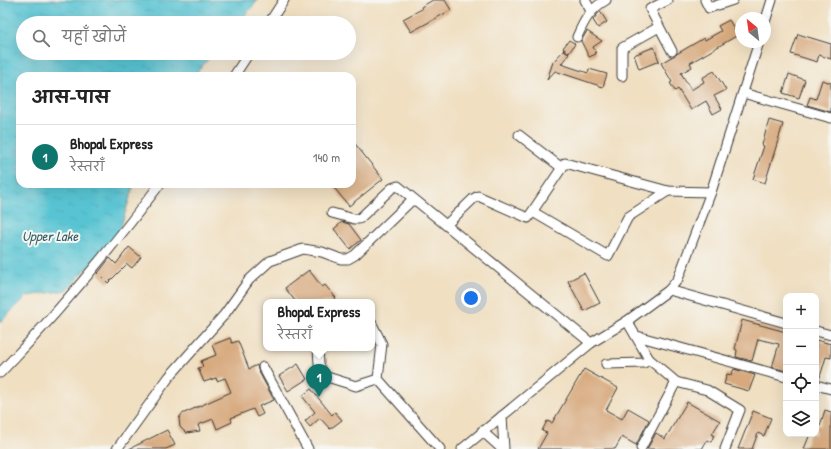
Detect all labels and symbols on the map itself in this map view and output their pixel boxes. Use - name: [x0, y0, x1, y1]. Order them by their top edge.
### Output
- north arrow: [735, 12, 771, 48]
- water label: Upper Lake: [22, 226, 79, 246]
- your location: [461, 288, 481, 308]
- pin: 1: [306, 364, 332, 397]

